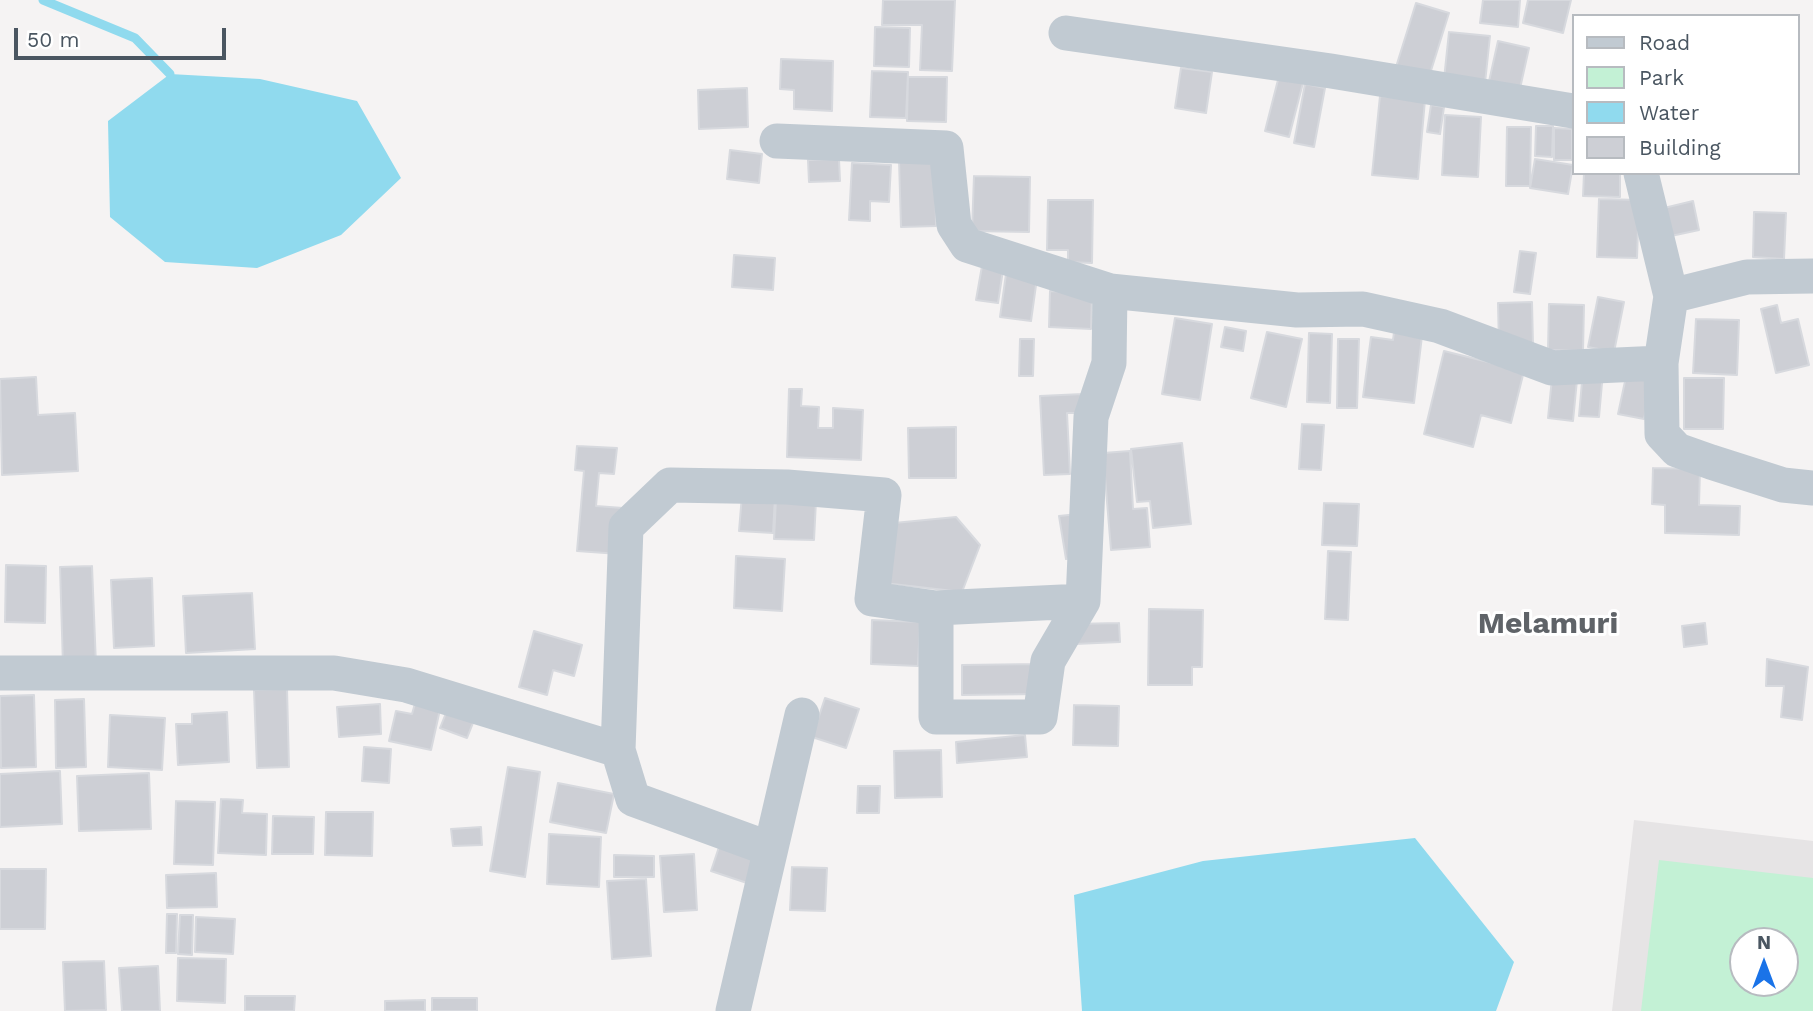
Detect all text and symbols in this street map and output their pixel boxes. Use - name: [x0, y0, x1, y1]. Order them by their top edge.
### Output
- scale bar: [18, 14, 229, 58]
- legend: [1572, 14, 1799, 175]
- text: 50 m: [27, 27, 79, 52]
- text: Road: [1639, 30, 1690, 55]
- text: Park: [1639, 65, 1684, 90]
- text: Water: [1639, 100, 1699, 125]
- text: Building: [1639, 135, 1721, 160]
- district label: Melamuri: [1478, 606, 1618, 642]
- north arrow: [1729, 927, 1799, 997]
- text: N: [1757, 931, 1771, 954]

